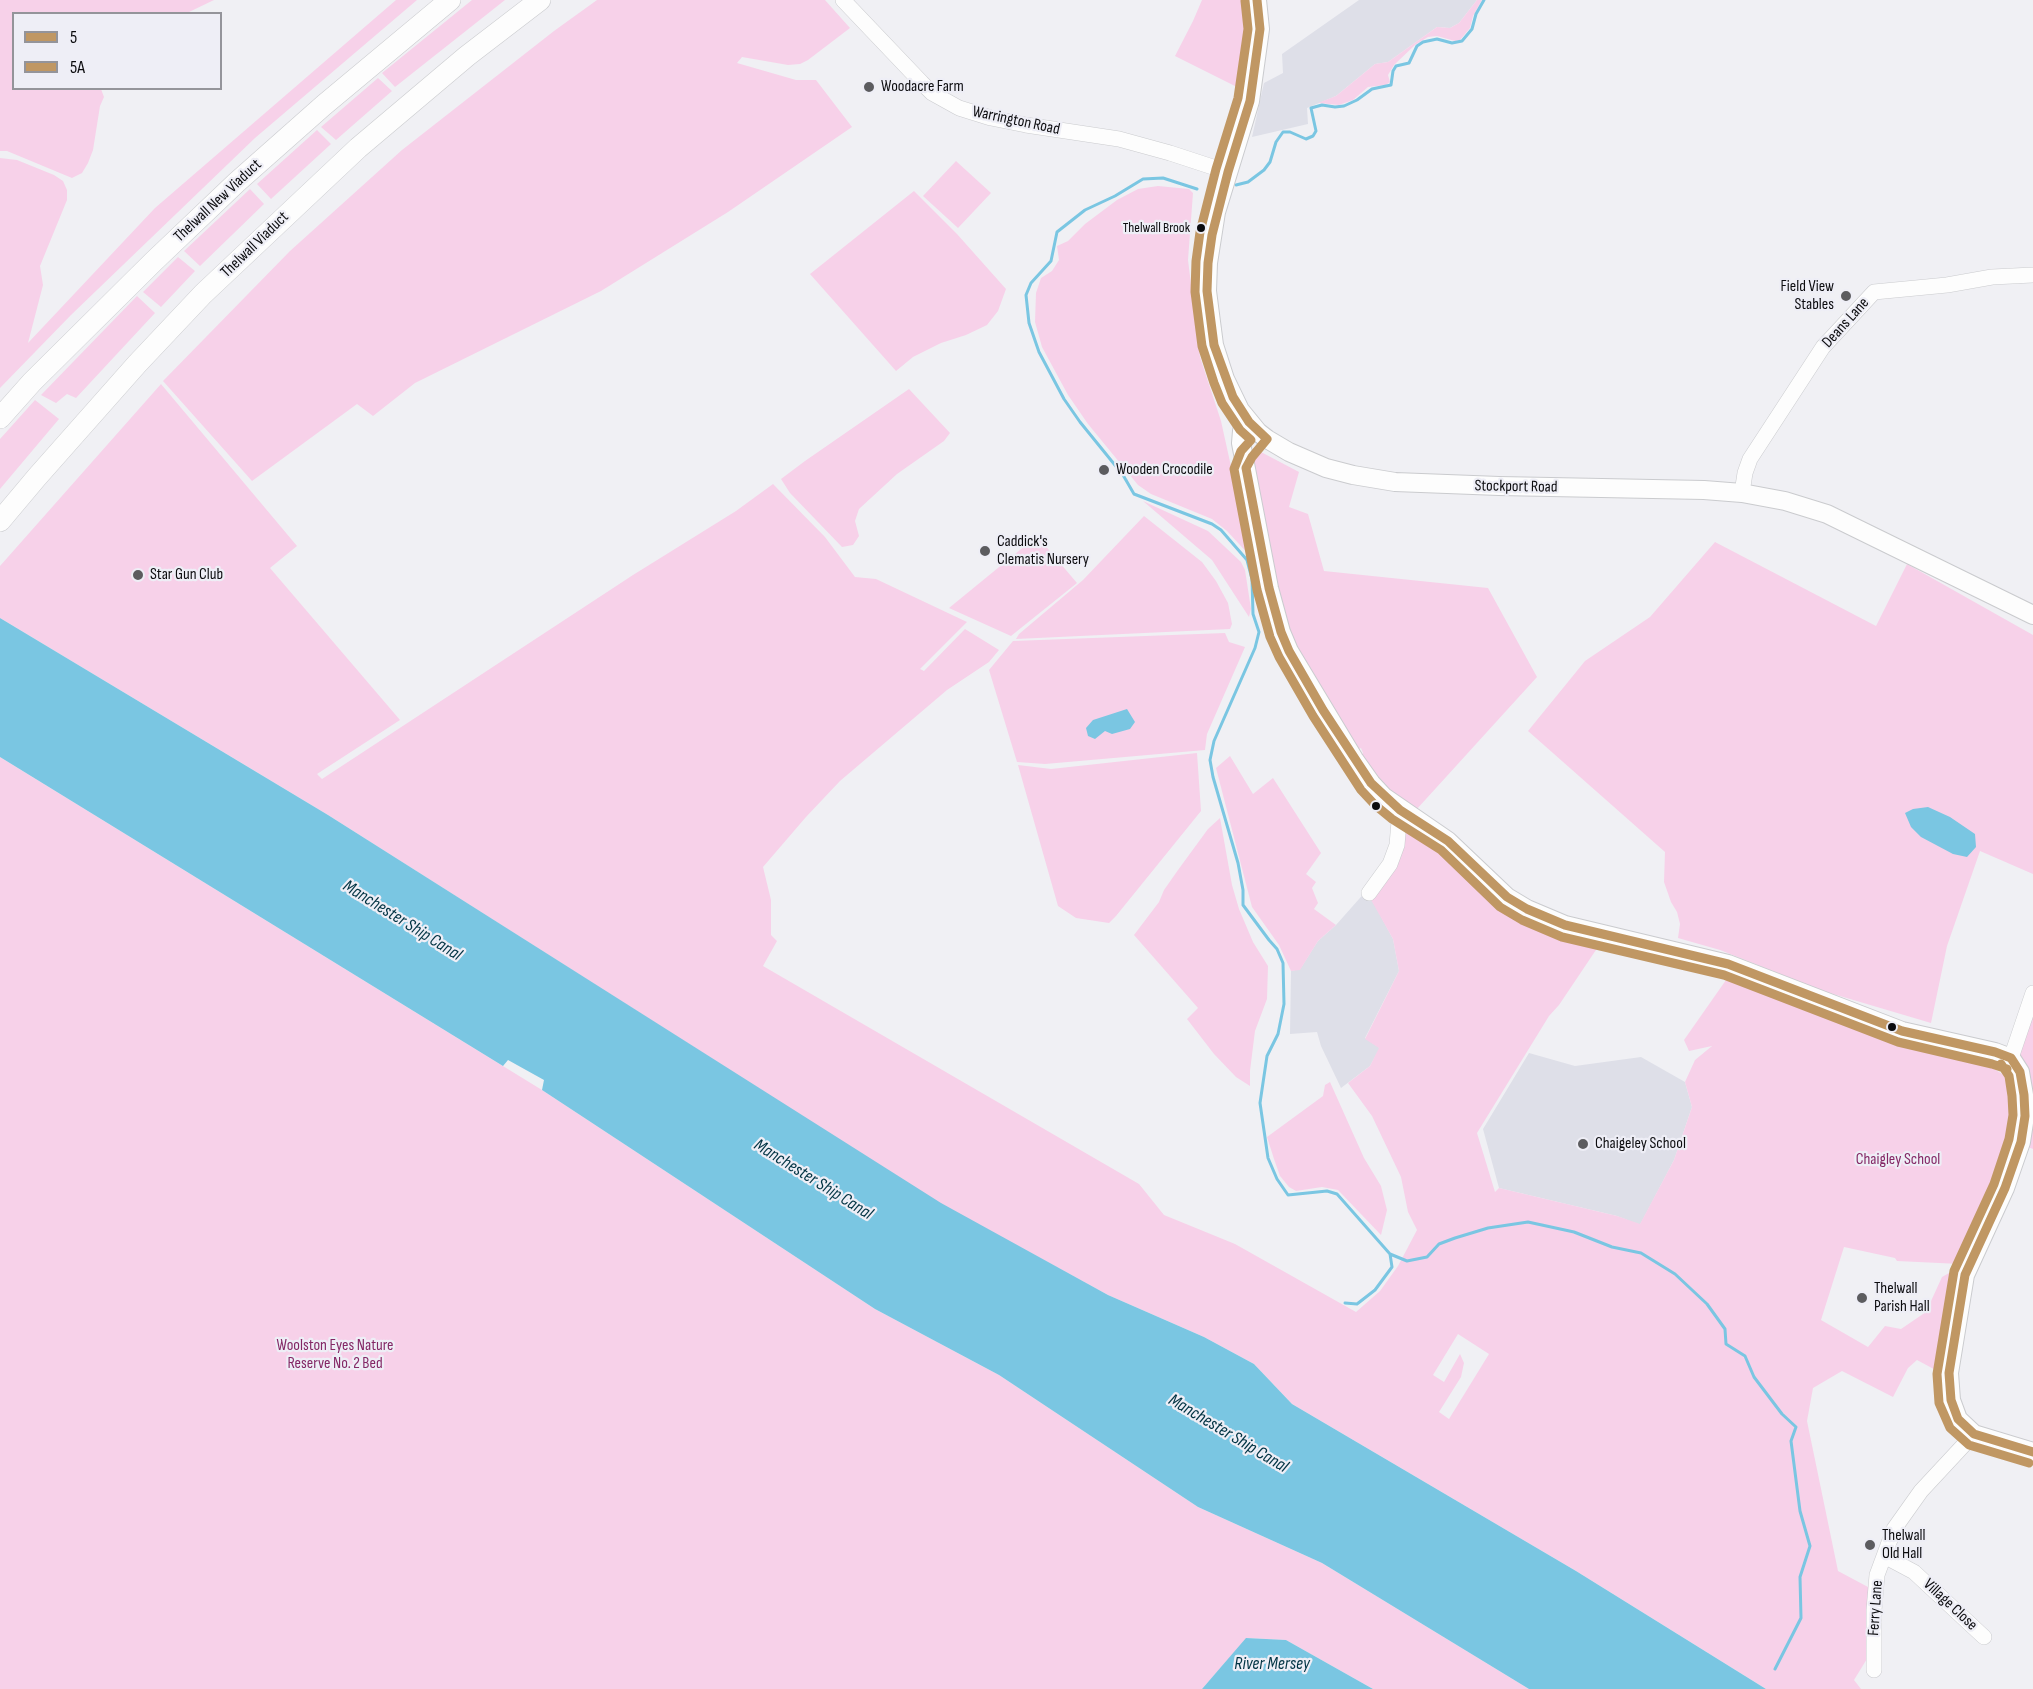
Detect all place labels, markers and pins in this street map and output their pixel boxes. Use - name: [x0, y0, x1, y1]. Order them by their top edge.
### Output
- place label: Woodacre Farm: [881, 77, 964, 97]
- marker: Woodacre Farm: [862, 80, 876, 94]
- place label: Thelwall Brook: [1123, 220, 1190, 236]
- marker: Thelwall Brook: [1195, 222, 1207, 234]
- place label: Field View Stables: [1781, 277, 1834, 315]
- marker: Field View Stables: [1839, 289, 1853, 303]
- place label: Wooden Crocodile: [1116, 460, 1213, 480]
- marker: Wooden Crocodile: [1097, 463, 1111, 477]
- place label: Caddick's Clematis Nursery: [997, 532, 1089, 570]
- marker: Caddick's Clematis Nursery: [978, 544, 992, 558]
- place label: Star Gun Club: [150, 565, 223, 585]
- marker: Star Gun Club: [131, 568, 145, 582]
- unlabelled marker: [1370, 800, 1382, 812]
- unlabelled marker: [1886, 1021, 1898, 1033]
- place label: Chaigeley School: [1595, 1134, 1686, 1154]
- marker: Chaigeley School: [1576, 1137, 1590, 1151]
- place label: Thelwall Parish Hall: [1874, 1279, 1930, 1317]
- marker: Thelwall Parish Hall: [1855, 1291, 1869, 1305]
- place label: Thelwall Old Hall: [1882, 1526, 1925, 1564]
- marker: Thelwall Old Hall: [1863, 1538, 1877, 1552]

